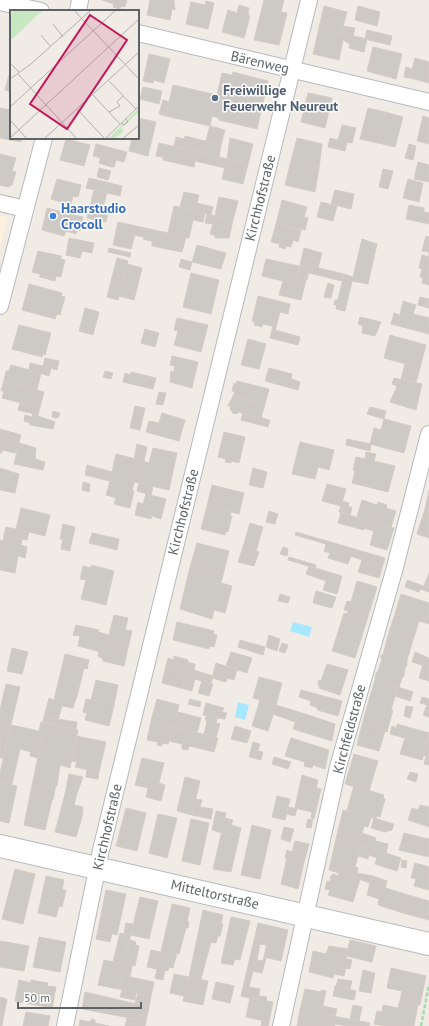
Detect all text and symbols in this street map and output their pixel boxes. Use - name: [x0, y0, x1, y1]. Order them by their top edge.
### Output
- inset map: [10, 10, 139, 139]
- street label: Bärenweg: [229, 47, 291, 77]
- place label: Freiwillige Feuerwehr Neureut: [223, 81, 338, 115]
- marker: Freiwillige Feuerwehr Neureut: [210, 93, 220, 103]
- street label: Kirchhofstraße: [241, 153, 279, 243]
- place label: Haarstudio Crocoll: [61, 199, 127, 233]
- marker: Haarstudio Crocoll: [48, 211, 58, 221]
- street label: Kirchhofstraße: [164, 467, 202, 557]
- street label: Kirchfeldstraße: [328, 682, 370, 776]
- street label: Kirchhofstraße: [88, 782, 126, 872]
- street label: Mitteltorstraße: [169, 875, 261, 913]
- scale bar: [18, 984, 141, 1010]
- text: 50 m: [24, 990, 50, 1005]

